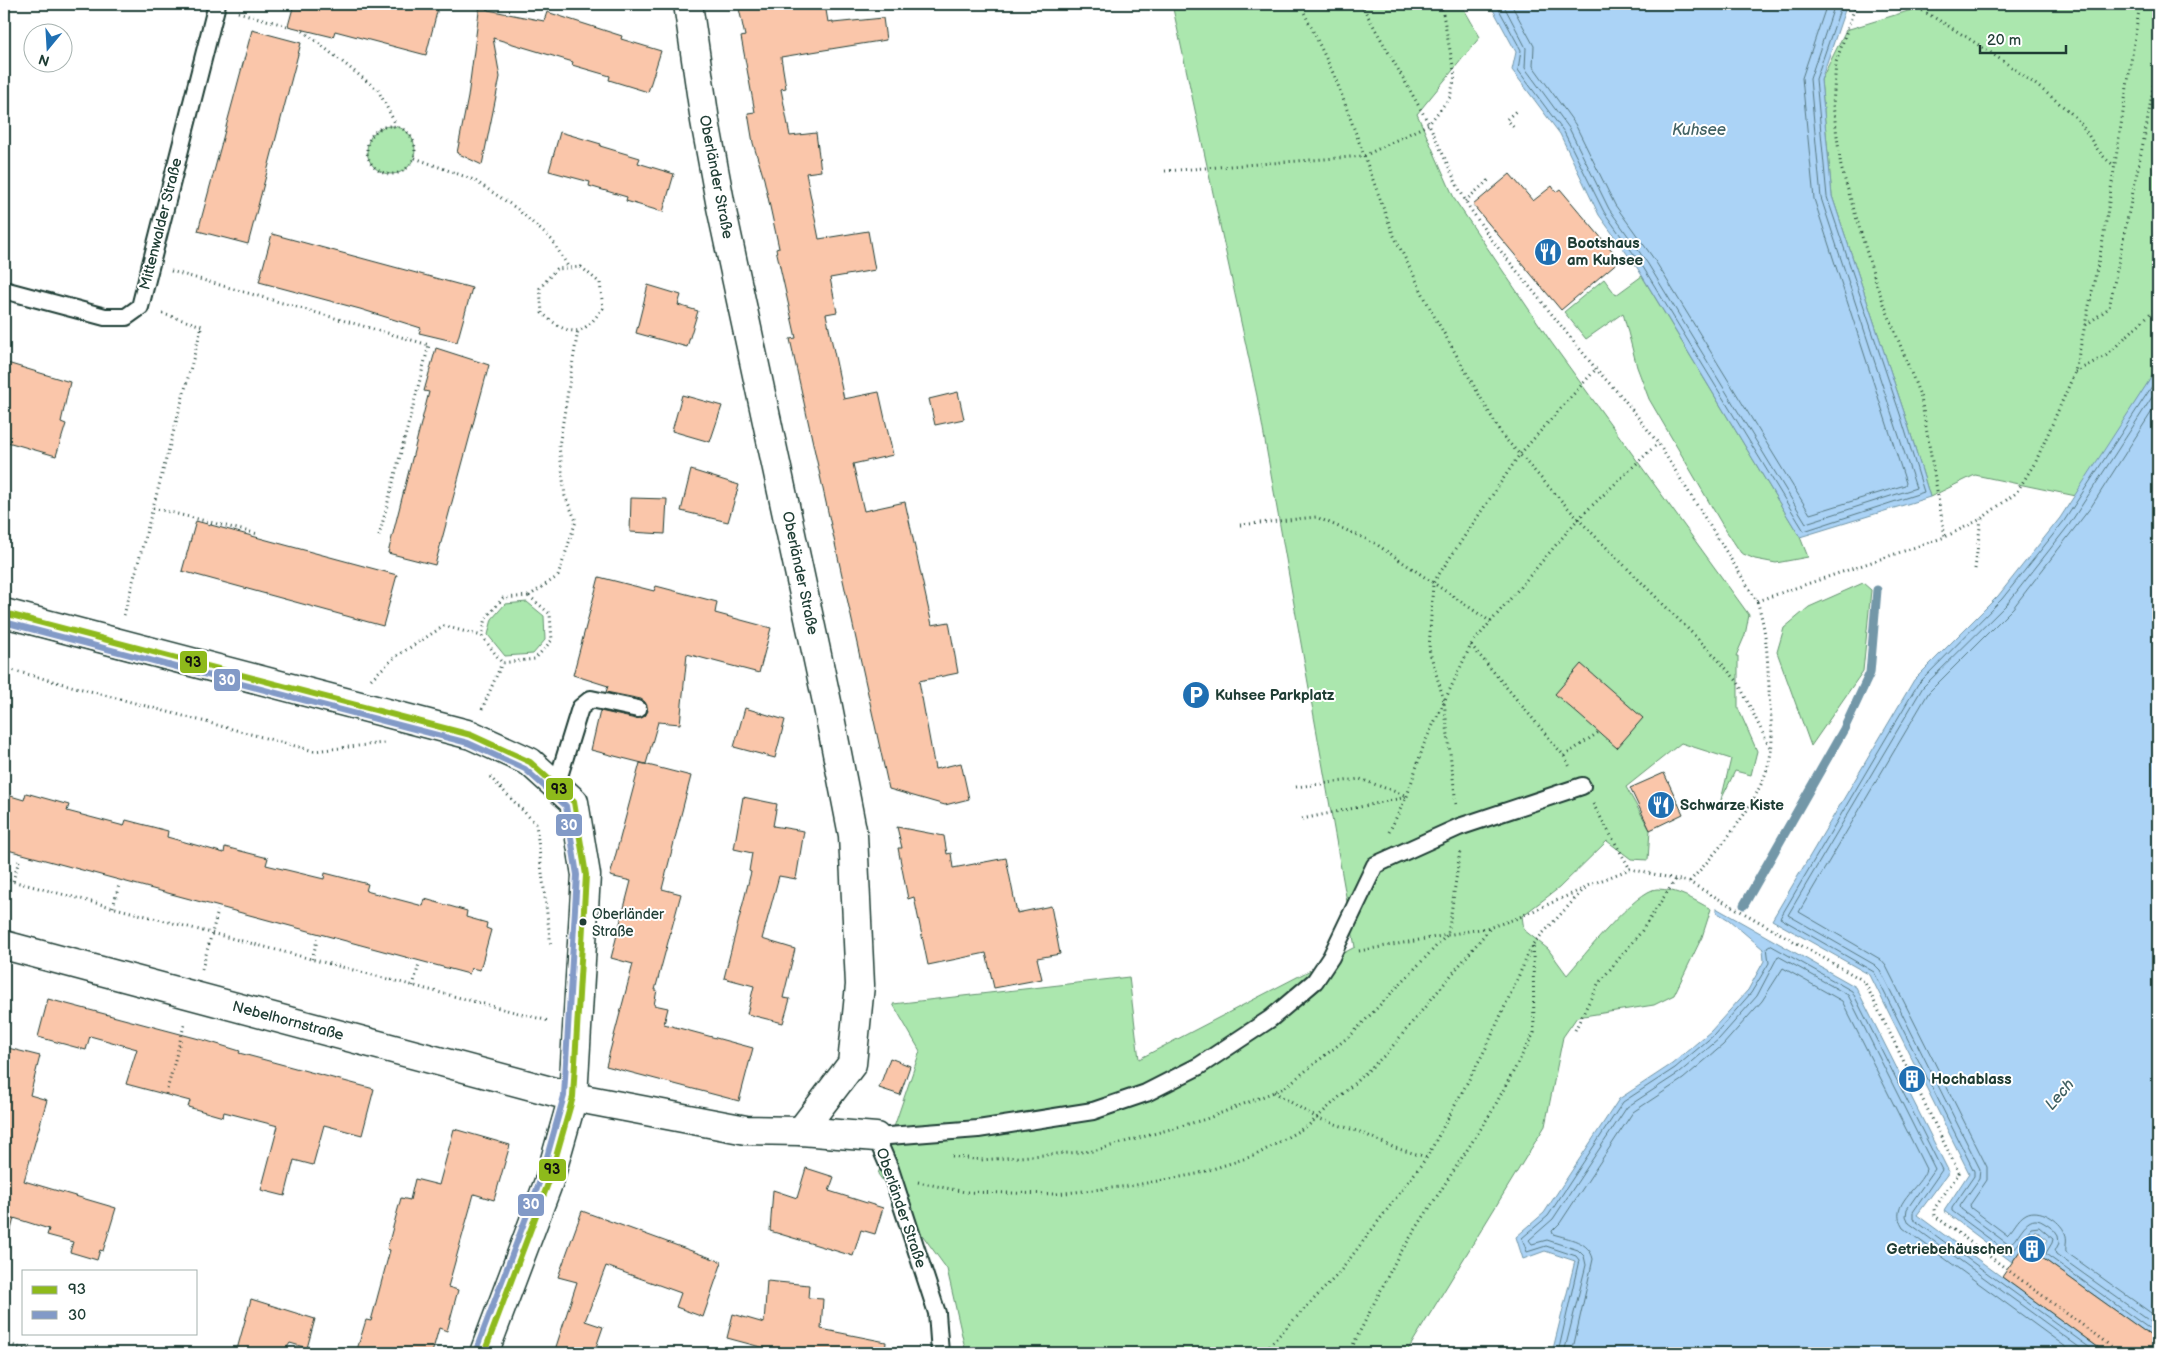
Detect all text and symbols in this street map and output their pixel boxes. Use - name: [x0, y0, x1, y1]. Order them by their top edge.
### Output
- north arrow: [22, 22, 72, 72]
- scale bar: [1980, 22, 2066, 54]
- text: 20 m: [1987, 31, 2021, 50]
- text: N: [37, 50, 52, 70]
- street label: Oberländer Straße: [695, 114, 737, 241]
- water label: Kuhsee: [1672, 121, 1726, 140]
- street label: Mittenwalder Straße: [135, 156, 187, 292]
- place label: Bootshaus am Kuhsee: [1567, 234, 1644, 270]
- restaurant icon: Bootshaus am Kuhsee: [1533, 237, 1563, 267]
- street label: Oberländer Straße: [778, 510, 822, 636]
- line badge: 93: [179, 650, 208, 674]
- text: 93: [185, 654, 201, 671]
- line badge: 30: [213, 668, 241, 692]
- text: 30: [219, 672, 236, 689]
- parking icon: Kuhsee Parkplatz: [1181, 680, 1211, 710]
- place label: Kuhsee Parkplatz: [1215, 686, 1335, 705]
- line badge: 93: [545, 777, 574, 801]
- text: 93: [551, 781, 567, 798]
- restaurant icon: Schwarze Kiste: [1646, 790, 1676, 820]
- place label: Schwarze Kiste: [1680, 796, 1784, 815]
- line badge: 30: [555, 813, 583, 837]
- text: 30: [561, 817, 578, 834]
- place label: Oberländer Straße: [592, 906, 665, 940]
- marker: Oberländer Straße: [578, 917, 588, 927]
- street label: Nebelhornstraße: [230, 997, 346, 1045]
- building icon: Hochablass: [1897, 1064, 1927, 1094]
- place label: Hochablass: [1931, 1070, 2012, 1089]
- water label: Lech: [2041, 1075, 2079, 1114]
- street label: Oberländer Straße: [872, 1146, 930, 1271]
- line badge: 93: [538, 1158, 567, 1182]
- text: 93: [544, 1161, 560, 1178]
- line badge: 30: [517, 1193, 545, 1217]
- text: 30: [523, 1196, 540, 1213]
- building icon: Getriebehäuschen: [2017, 1234, 2047, 1264]
- place label: Getriebehäuschen: [1887, 1240, 2013, 1259]
- legend: [22, 1270, 198, 1334]
- text: 93: [68, 1280, 86, 1299]
- text: 30: [68, 1306, 86, 1325]

